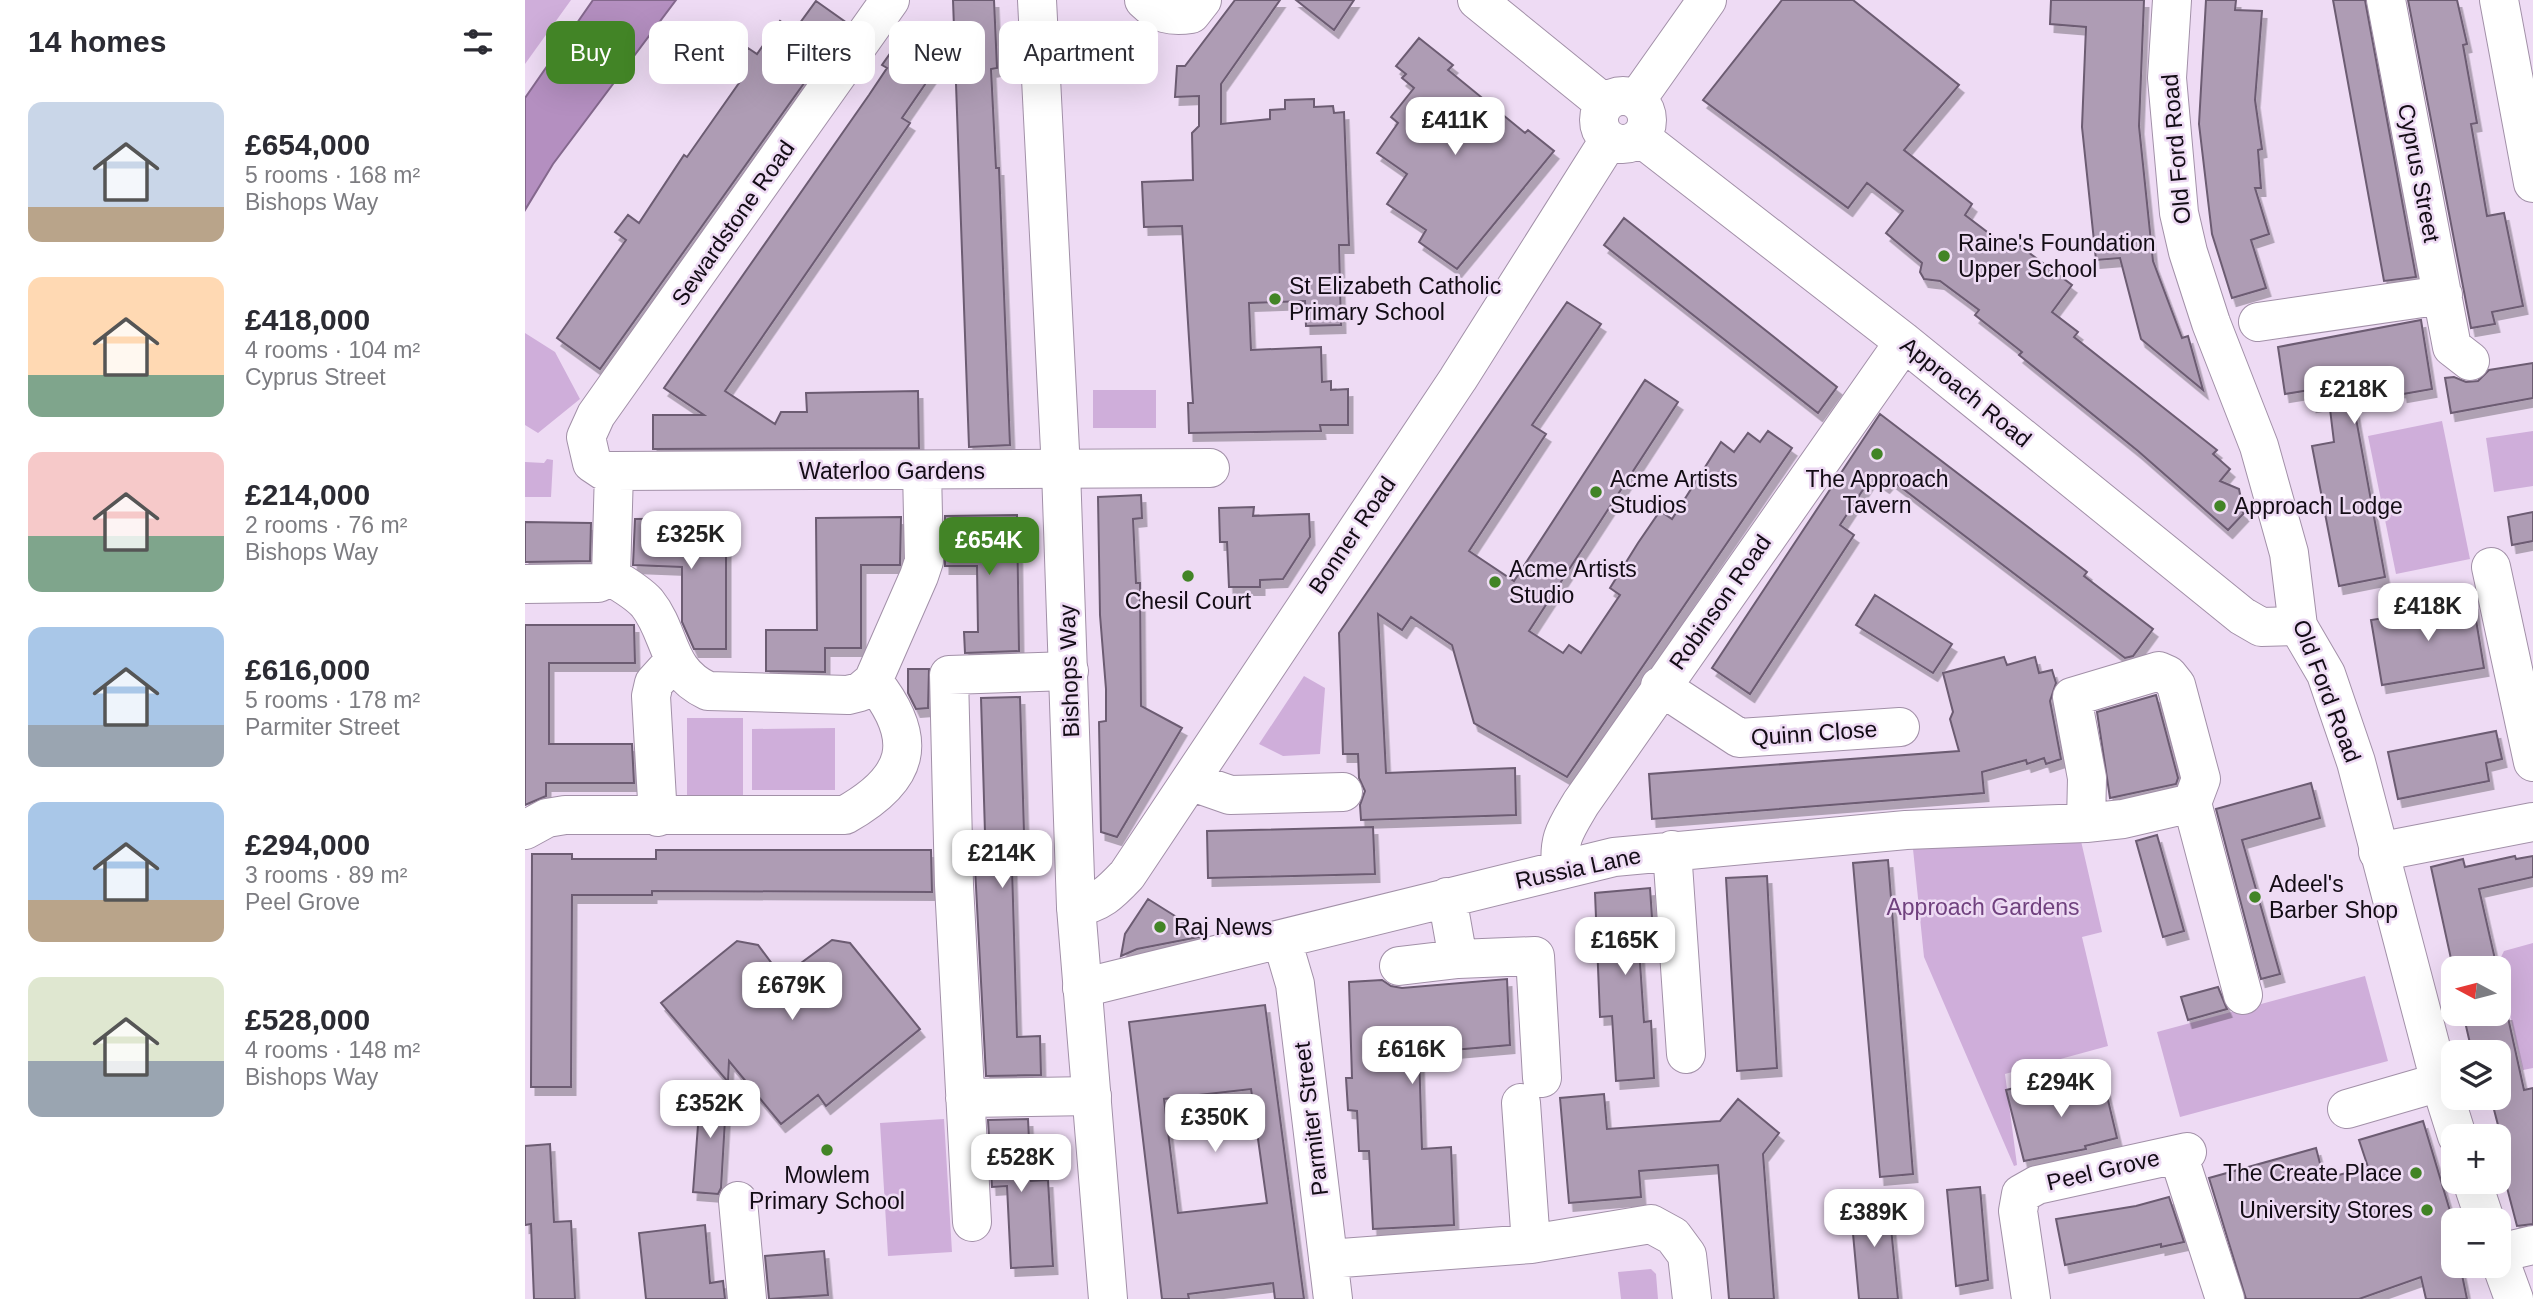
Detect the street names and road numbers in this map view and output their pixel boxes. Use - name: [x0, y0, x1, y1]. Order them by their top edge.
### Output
- street label: Old Ford Road: [2156, 73, 2196, 225]
- street label: Cyprus Street: [2393, 102, 2445, 245]
- street label: Sewardstone Road: [666, 135, 800, 311]
- street label: Approach Road: [1896, 332, 2036, 452]
- street label: Waterloo Gardens: [799, 458, 985, 484]
- street label: Bonner Road: [1303, 472, 1401, 598]
- street label: Robinson Road: [1664, 530, 1776, 674]
- street label: Bishops Way: [1054, 603, 1084, 738]
- street label: Old Ford Road: [2288, 616, 2366, 766]
- street label: Quinn Close: [1750, 716, 1878, 750]
- street label: Russia Lane: [1513, 842, 1643, 894]
- street label: Parmiter Street: [1289, 1040, 1333, 1197]
- street label: Peel Grove: [2044, 1144, 2162, 1196]

